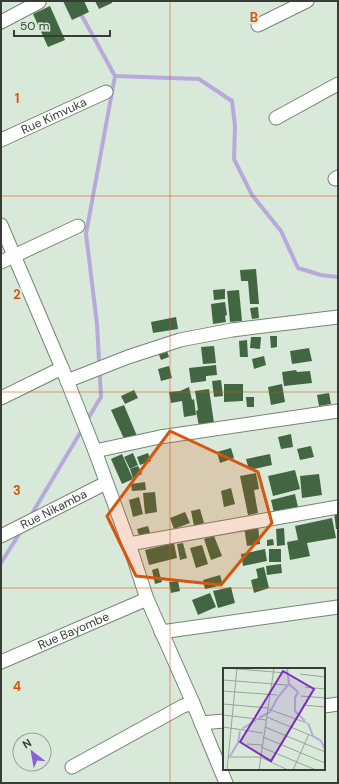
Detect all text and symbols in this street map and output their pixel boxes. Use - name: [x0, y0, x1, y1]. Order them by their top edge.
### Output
- text: B: [250, 9, 258, 26]
- scale bar: [14, 12, 110, 38]
- text: 50 m: [20, 18, 49, 34]
- text: 1: [15, 90, 19, 107]
- street label: Rue Kimvuka: [18, 94, 89, 138]
- text: 2: [13, 286, 21, 303]
- text: 3: [13, 482, 21, 499]
- street label: Rue Nikamba: [18, 486, 90, 533]
- street label: Rue Bayombe: [35, 608, 112, 653]
- inset map: [223, 668, 325, 770]
- text: 4: [13, 678, 21, 695]
- north arrow: [12, 732, 52, 772]
- text: N: [20, 735, 34, 751]

